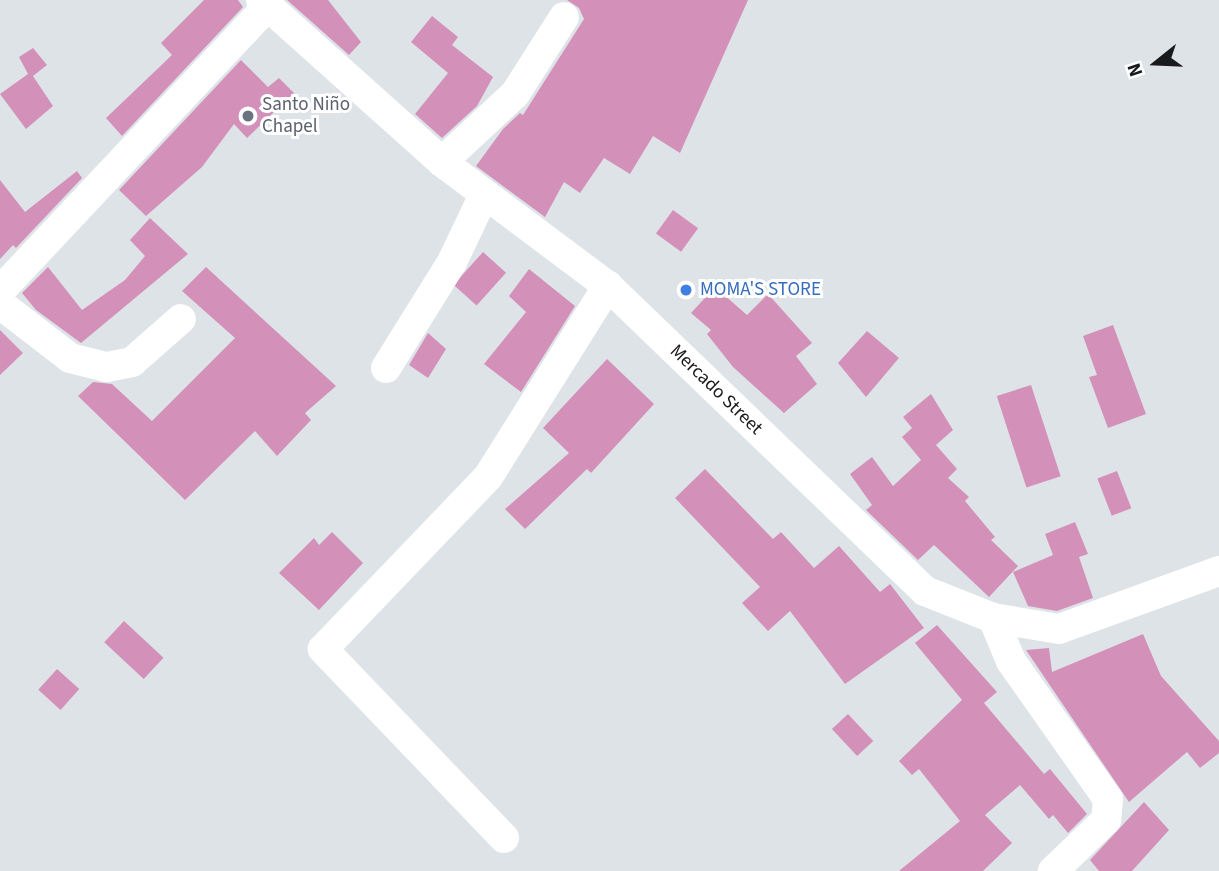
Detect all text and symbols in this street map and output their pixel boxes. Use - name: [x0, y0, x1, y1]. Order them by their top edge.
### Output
- north arrow: [1121, 28, 1191, 98]
- text: N: [1121, 59, 1150, 80]
- place label: Santo Niño Chapel: [262, 94, 350, 138]
- marker: Santo Niño Chapel: [240, 108, 256, 124]
- place label: MOMA'S STORE: [700, 279, 821, 301]
- marker: MOMA'S STORE: [678, 282, 694, 298]
- street label: Mercado Street: [665, 340, 767, 440]

